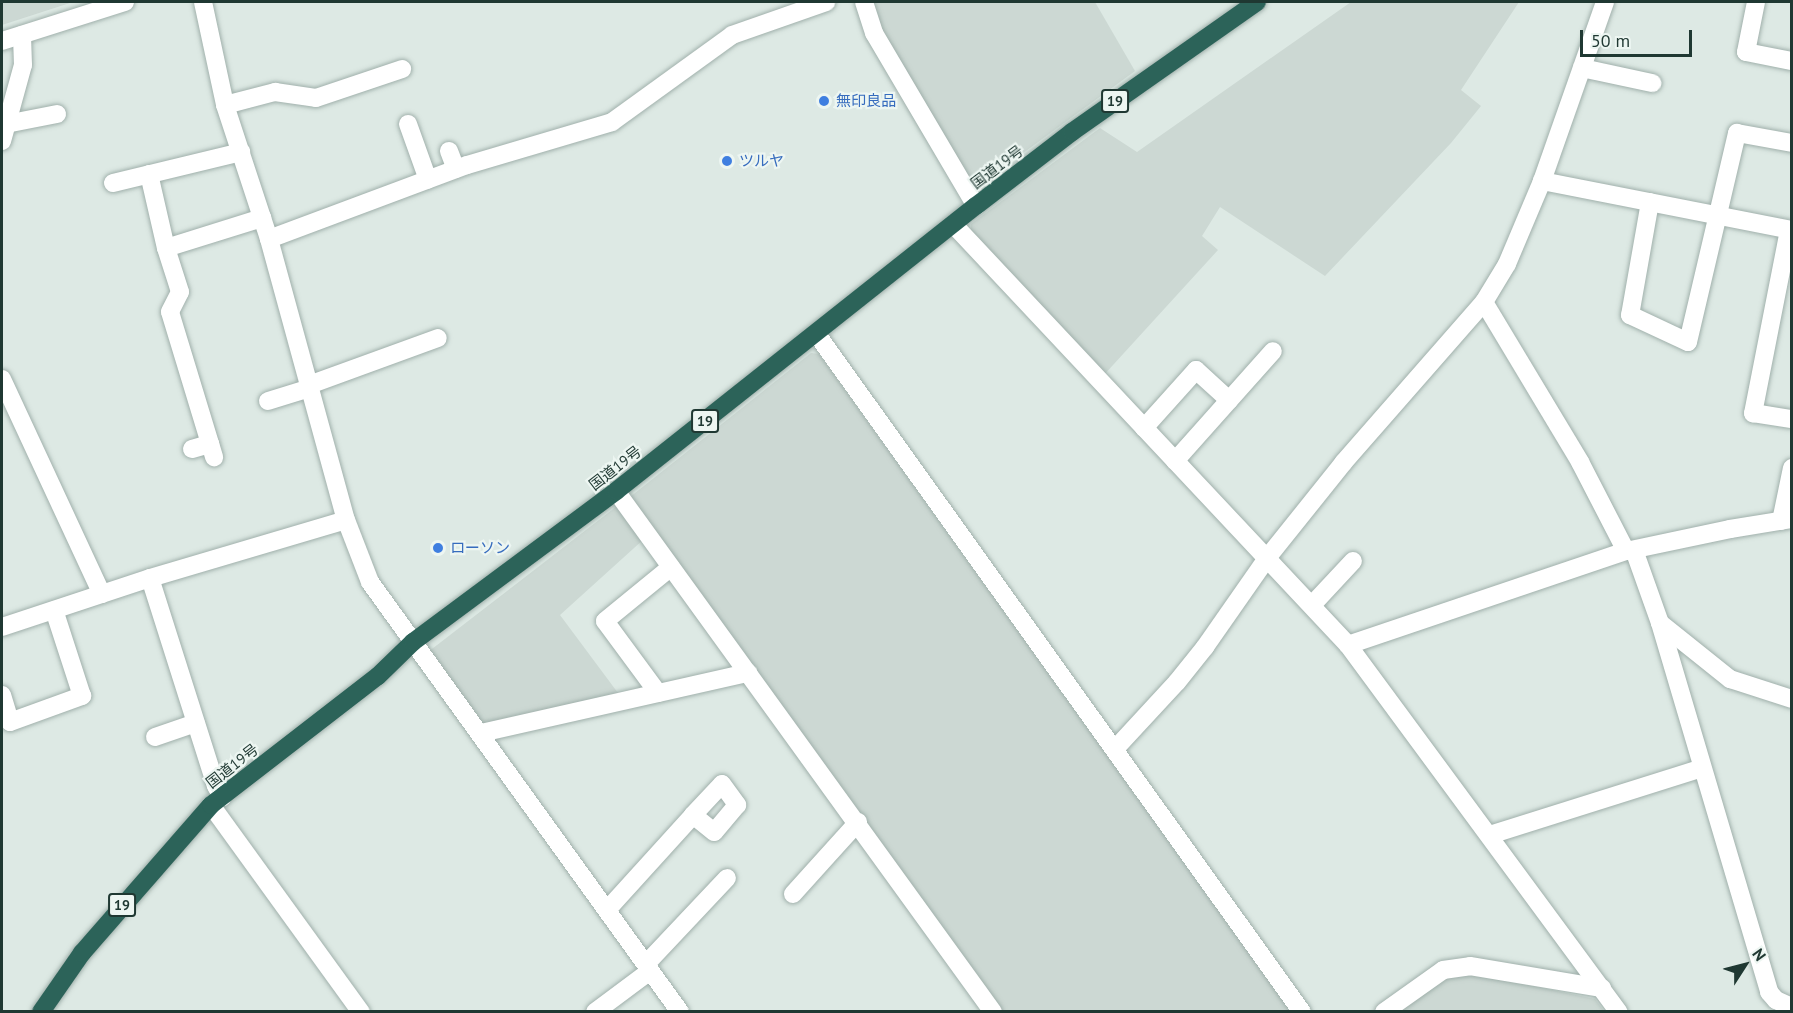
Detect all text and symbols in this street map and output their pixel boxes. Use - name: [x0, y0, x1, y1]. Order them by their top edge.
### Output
- scale bar: [1583, 18, 1696, 56]
- text: 50 m: [1591, 29, 1630, 52]
- road number: 19: [1100, 90, 1130, 112]
- place label: 無印良品: [836, 92, 896, 110]
- marker: 無印良品: [817, 94, 831, 108]
- street label: 国道19号: [967, 141, 1027, 193]
- place label: ツルヤ: [739, 152, 784, 170]
- marker: ツルヤ: [720, 154, 734, 168]
- road number: 19: [690, 410, 720, 432]
- street label: 国道19号: [585, 442, 645, 494]
- place label: ローソン: [450, 539, 510, 557]
- marker: ローソン: [431, 541, 445, 555]
- street label: 国道19号: [202, 740, 262, 792]
- road number: 19: [107, 894, 137, 916]
- north arrow: [1715, 935, 1775, 995]
- text: N: [1748, 944, 1771, 965]

